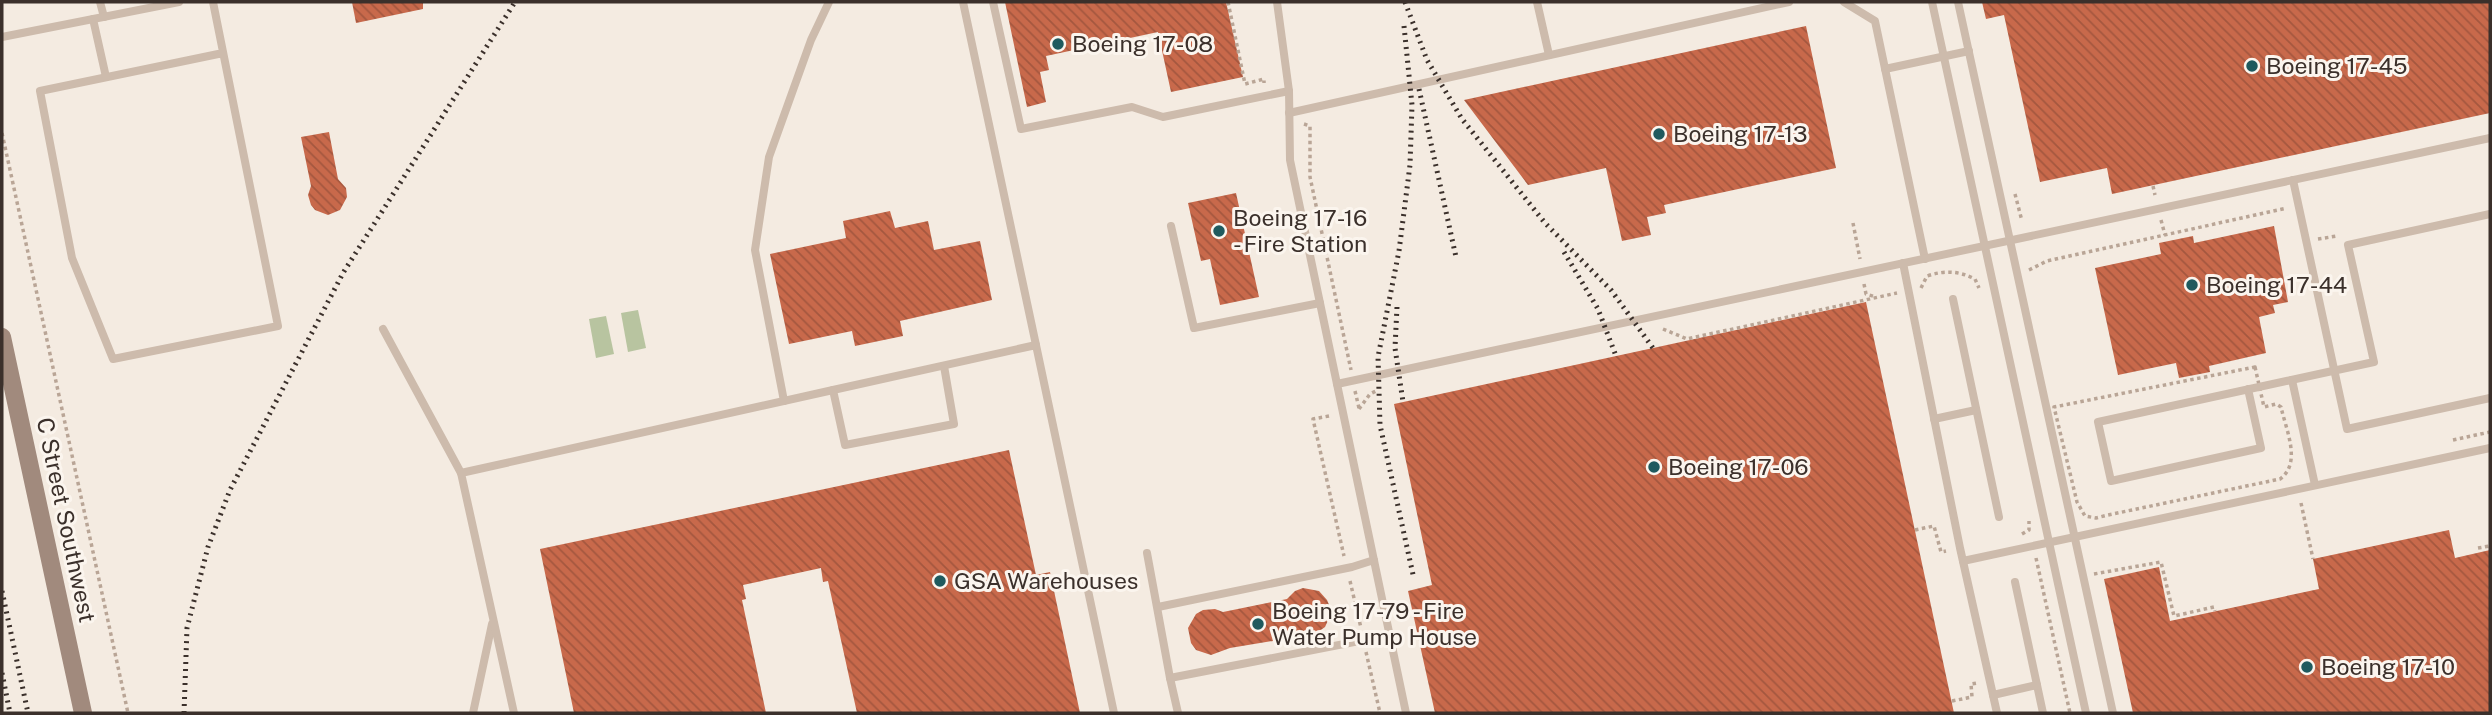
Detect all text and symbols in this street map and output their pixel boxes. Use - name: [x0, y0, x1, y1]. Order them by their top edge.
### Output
- place label: Boeing 17-08: [1072, 30, 1213, 57]
- marker: Boeing 17-08: [1050, 36, 1066, 52]
- place label: Boeing 17-45: [2266, 52, 2407, 79]
- marker: Boeing 17-45: [2244, 58, 2260, 74]
- place label: Boeing 17-13: [1673, 120, 1808, 147]
- marker: Boeing 17-13: [1651, 126, 1667, 142]
- place label: Boeing 17-16 - Fire Station: [1233, 204, 1367, 257]
- marker: Boeing 17-16 - Fire Station: [1211, 223, 1227, 239]
- place label: Boeing 17-44: [2206, 271, 2347, 298]
- marker: Boeing 17-44: [2184, 277, 2200, 293]
- street label: C Street Southwest: [32, 415, 101, 625]
- place label: Boeing 17-06: [1668, 453, 1809, 480]
- marker: Boeing 17-06: [1646, 459, 1662, 475]
- place label: GSA Warehouses: [954, 567, 1139, 594]
- marker: GSA Warehouses: [932, 573, 948, 589]
- place label: Boeing 17-79 - Fire Water Pump House: [1272, 597, 1477, 650]
- marker: Boeing 17-79 - Fire Water Pump House: [1250, 616, 1266, 632]
- place label: Boeing 17-10: [2321, 653, 2455, 680]
- marker: Boeing 17-10: [2299, 659, 2315, 675]

